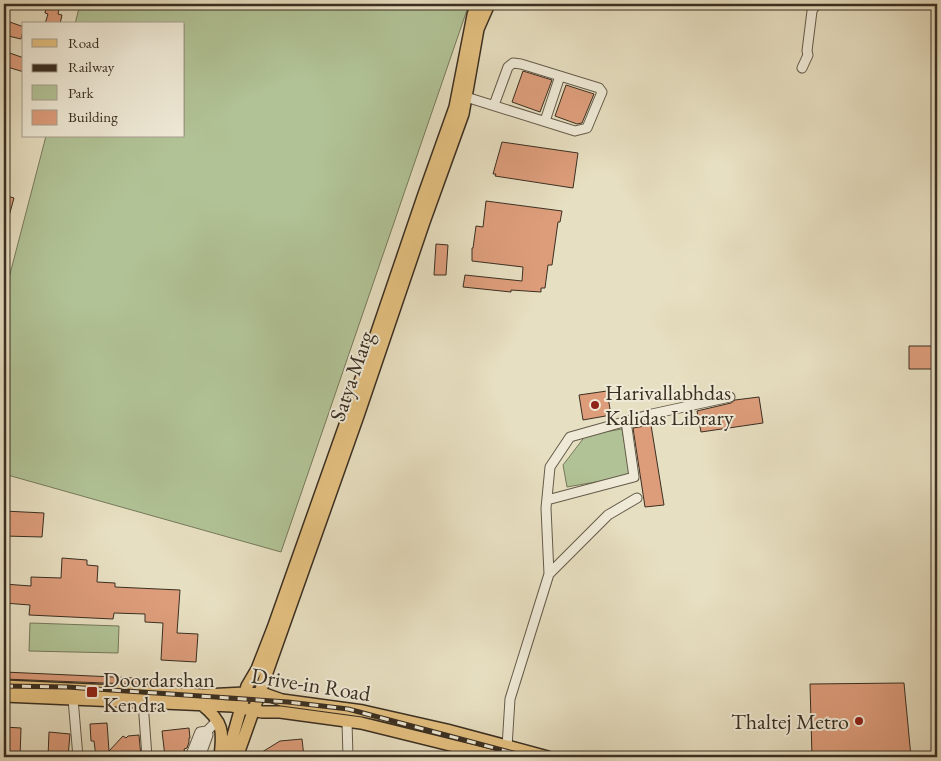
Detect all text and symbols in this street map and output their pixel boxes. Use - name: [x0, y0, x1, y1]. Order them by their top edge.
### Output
- legend: [22, 22, 185, 138]
- text: Road: [68, 33, 100, 52]
- text: Railway: [68, 57, 115, 76]
- text: Park: [68, 83, 95, 102]
- text: Building: [68, 107, 118, 126]
- street label: Satya Marg: [323, 327, 381, 425]
- place label: Harivallabhdas Kalidas Library: [605, 378, 734, 432]
- marker: Harivallabhdas Kalidas Library: [589, 399, 601, 411]
- street label: Drive-in Road: [249, 661, 374, 708]
- place label: Doordarshan Kendra: [103, 665, 215, 719]
- marker: Doordarshan Kendra: [85, 685, 99, 699]
- place label: Thaltej Metro: [731, 707, 849, 736]
- marker: Thaltej Metro: [853, 715, 865, 727]

